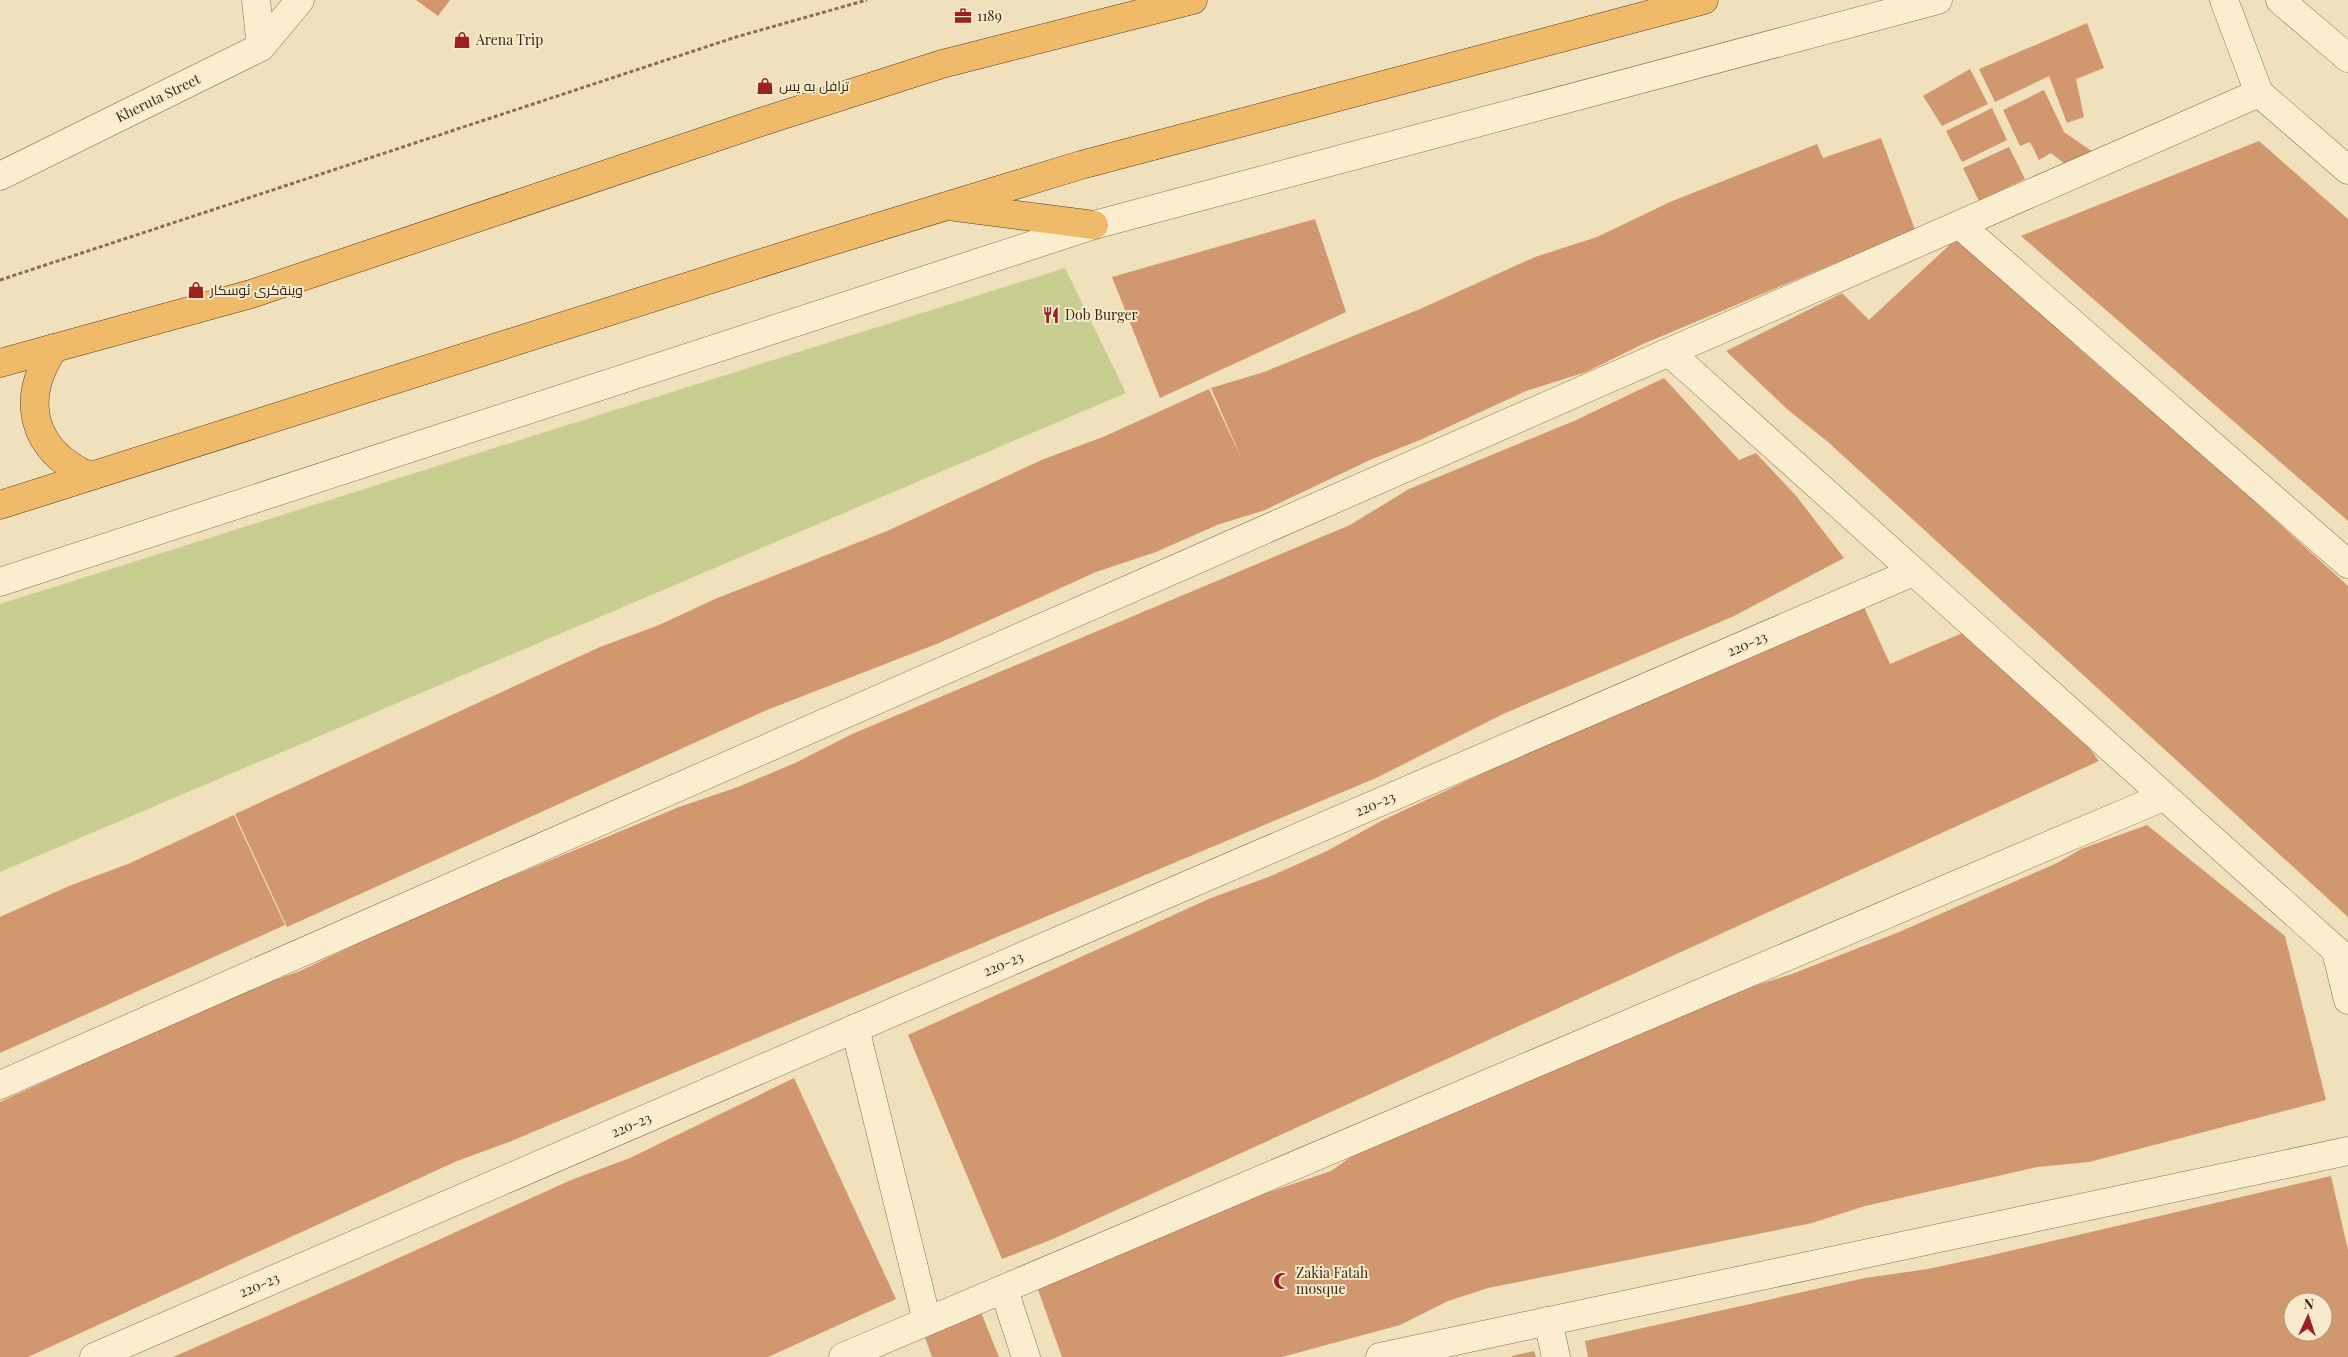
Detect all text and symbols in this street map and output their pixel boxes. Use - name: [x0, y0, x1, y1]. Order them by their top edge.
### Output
- office icon: 1189: [953, 6, 973, 26]
- place label: 1189: [977, 6, 1002, 25]
- shop icon: Arena Trip: [452, 30, 472, 50]
- place label: Arena Trip: [475, 30, 543, 49]
- street label: Kheruta Street: [112, 68, 204, 126]
- shop icon: ترافل به يس: [755, 76, 775, 96]
- place label: ترافل به يس: [779, 76, 849, 95]
- shop icon: وينةكرى ئوسكار: [186, 280, 206, 300]
- place label: وينةكرى ئوسكار: [209, 280, 303, 299]
- restaurant icon: Dob Burger: [1041, 305, 1061, 325]
- place label: Dob Burger: [1065, 305, 1139, 324]
- street label: 220-23: [1724, 627, 1770, 660]
- street label: 220-23: [1352, 787, 1398, 820]
- street label: 220-23: [980, 947, 1026, 980]
- street label: 220-23: [608, 1108, 654, 1141]
- place label: Zakia Fatah mosque: [1296, 1263, 1369, 1298]
- street label: 220-23: [236, 1268, 282, 1301]
- mosque icon: Zakia Fatah mosque: [1272, 1271, 1292, 1291]
- north arrow: [2283, 1292, 2333, 1342]
- text: N: [2303, 1294, 2314, 1313]

